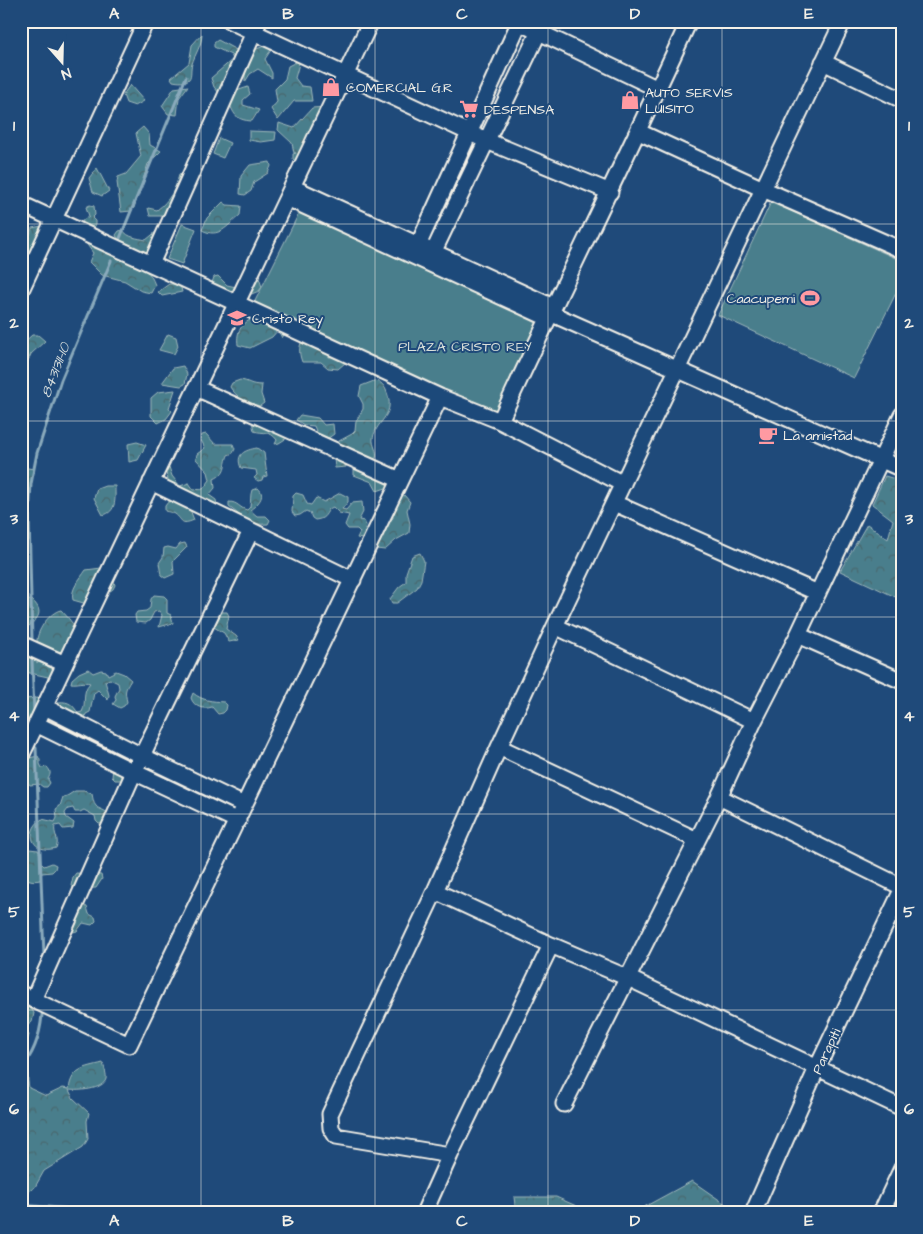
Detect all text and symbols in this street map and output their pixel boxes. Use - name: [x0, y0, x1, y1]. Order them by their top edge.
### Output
- text: A: [109, 3, 120, 25]
- text: B: [282, 3, 294, 25]
- text: C: [456, 3, 468, 25]
- text: D: [630, 3, 641, 25]
- text: E: [804, 3, 814, 25]
- north arrow: [38, 38, 88, 88]
- text: N: [58, 62, 74, 84]
- shop icon: COMERCIAL G.R: [320, 76, 342, 98]
- place label: COMERCIAL G.R: [346, 78, 453, 98]
- place label: AUTO SERVIS LUISITO: [645, 83, 733, 119]
- shop icon: AUTO SERVIS LUISITO: [619, 89, 641, 111]
- supermarket icon: DESPENSA: [458, 98, 480, 120]
- place label: DESPENSA: [484, 100, 554, 120]
- text: 1: [13, 115, 16, 137]
- text: 1: [908, 115, 911, 137]
- sports icon: Caacupemi: [799, 287, 821, 309]
- place label: Caacupemi: [726, 289, 795, 309]
- school or university icon: Cristo Rey: [226, 307, 248, 329]
- place label: Cristo Rey: [252, 309, 323, 329]
- text: 2: [8, 312, 19, 334]
- text: 2: [903, 312, 914, 334]
- park label: PLAZA CRISTO REY: [398, 337, 532, 357]
- water label: 8431311-10: [35, 338, 76, 401]
- cafe icon: La amistad: [757, 424, 779, 446]
- place label: La amistad: [783, 426, 853, 446]
- text: 3: [9, 508, 19, 530]
- text: 3: [904, 508, 914, 530]
- text: 4: [9, 705, 20, 727]
- text: 4: [904, 705, 915, 727]
- text: 5: [8, 901, 20, 923]
- text: 5: [903, 901, 915, 923]
- street label: Parapiti: [808, 1025, 846, 1078]
- text: 6: [9, 1098, 19, 1120]
- text: 6: [904, 1098, 914, 1120]
- text: A: [109, 1210, 120, 1232]
- text: B: [282, 1210, 294, 1232]
- text: C: [456, 1210, 468, 1232]
- text: D: [630, 1210, 641, 1232]
- text: E: [804, 1210, 814, 1232]

